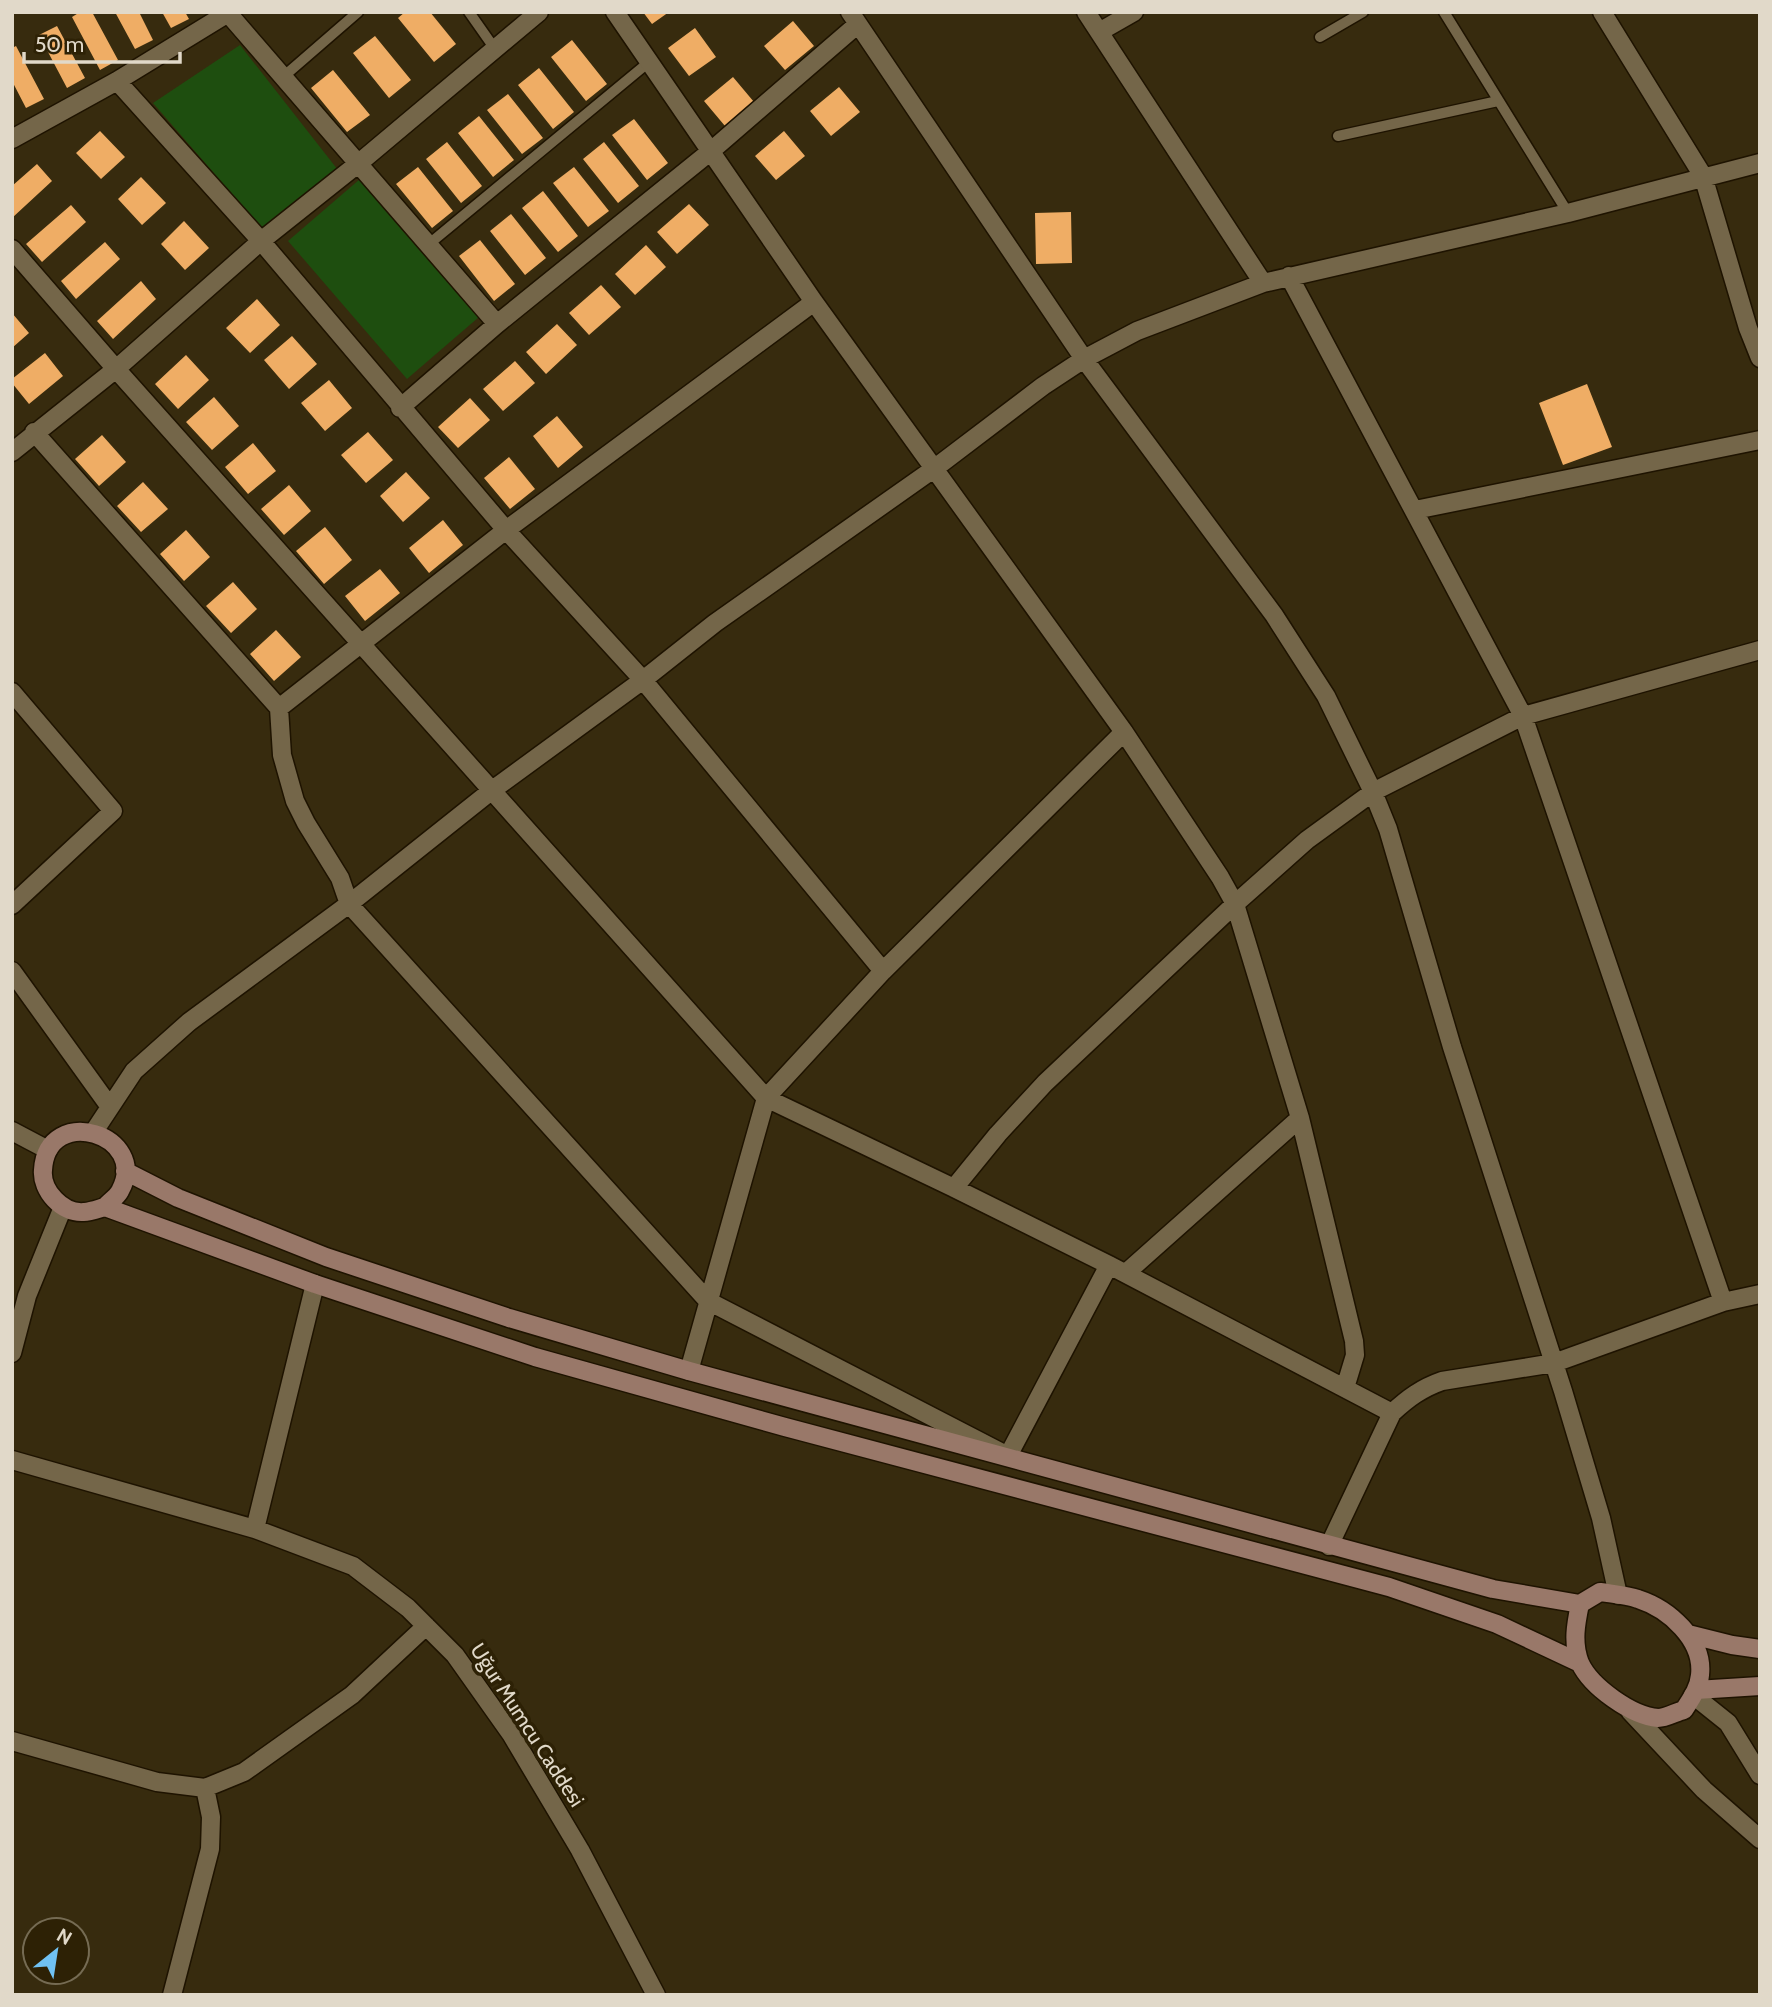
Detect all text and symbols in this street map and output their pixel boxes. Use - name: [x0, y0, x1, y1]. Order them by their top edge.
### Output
- scale bar: [24, 21, 180, 65]
- text: 50 m: [35, 32, 84, 57]
- street label: Uğur Mumcu Caddesi: [465, 1638, 590, 1811]
- north arrow: [21, 1916, 91, 1986]
- text: N: [53, 1923, 76, 1950]

